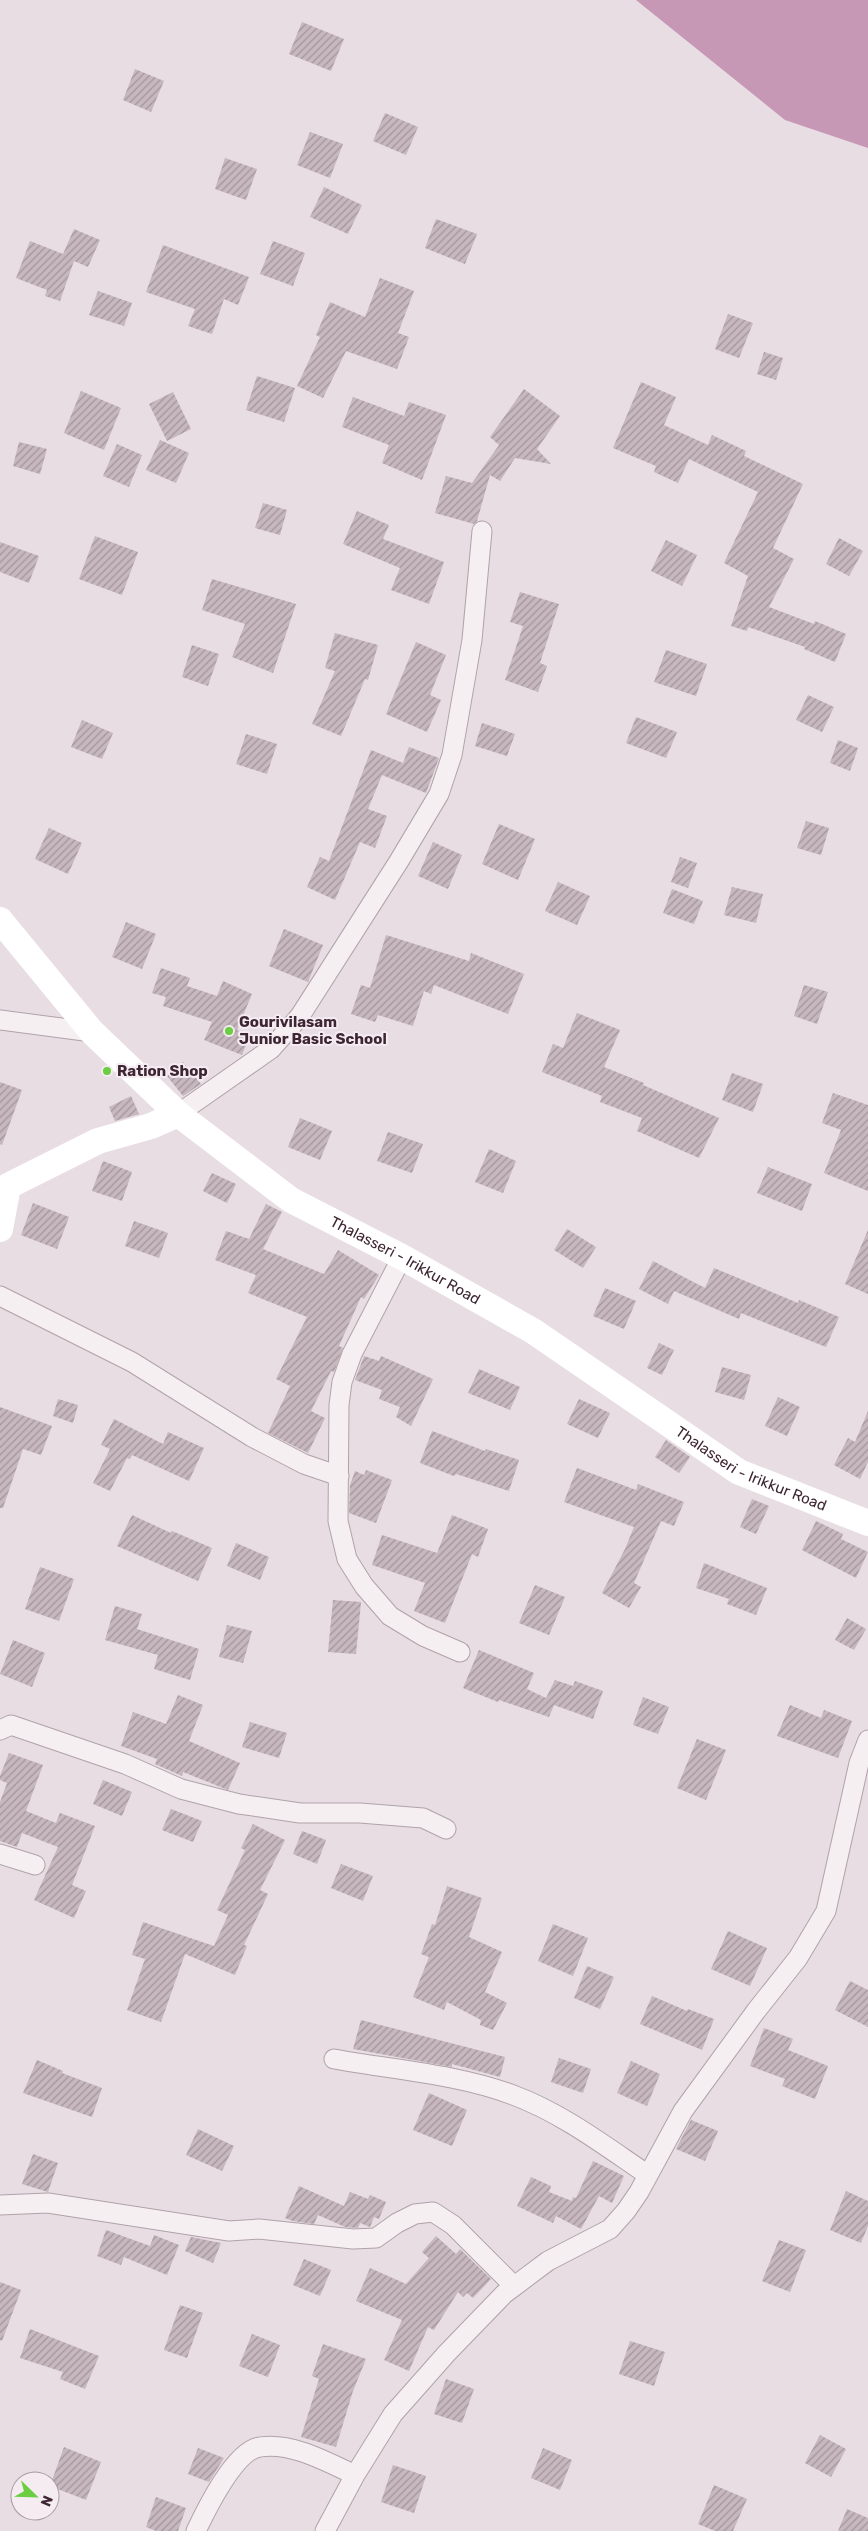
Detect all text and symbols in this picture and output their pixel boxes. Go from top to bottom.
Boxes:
place label: Gourivilasam Junior Basic School [239,1013,387,1048]
marker: Gourivilasam Junior Basic School [223,1025,235,1037]
place label: Ration Shop [117,1062,208,1080]
marker: Ration Shop [101,1065,113,1077]
street label: Thalasseri - Irikkur Road [327,1213,483,1308]
street label: Thalasseri - Irikkur Road [672,1422,829,1515]
north arrow [10,2471,60,2521]
text: N [37,2493,56,2509]

